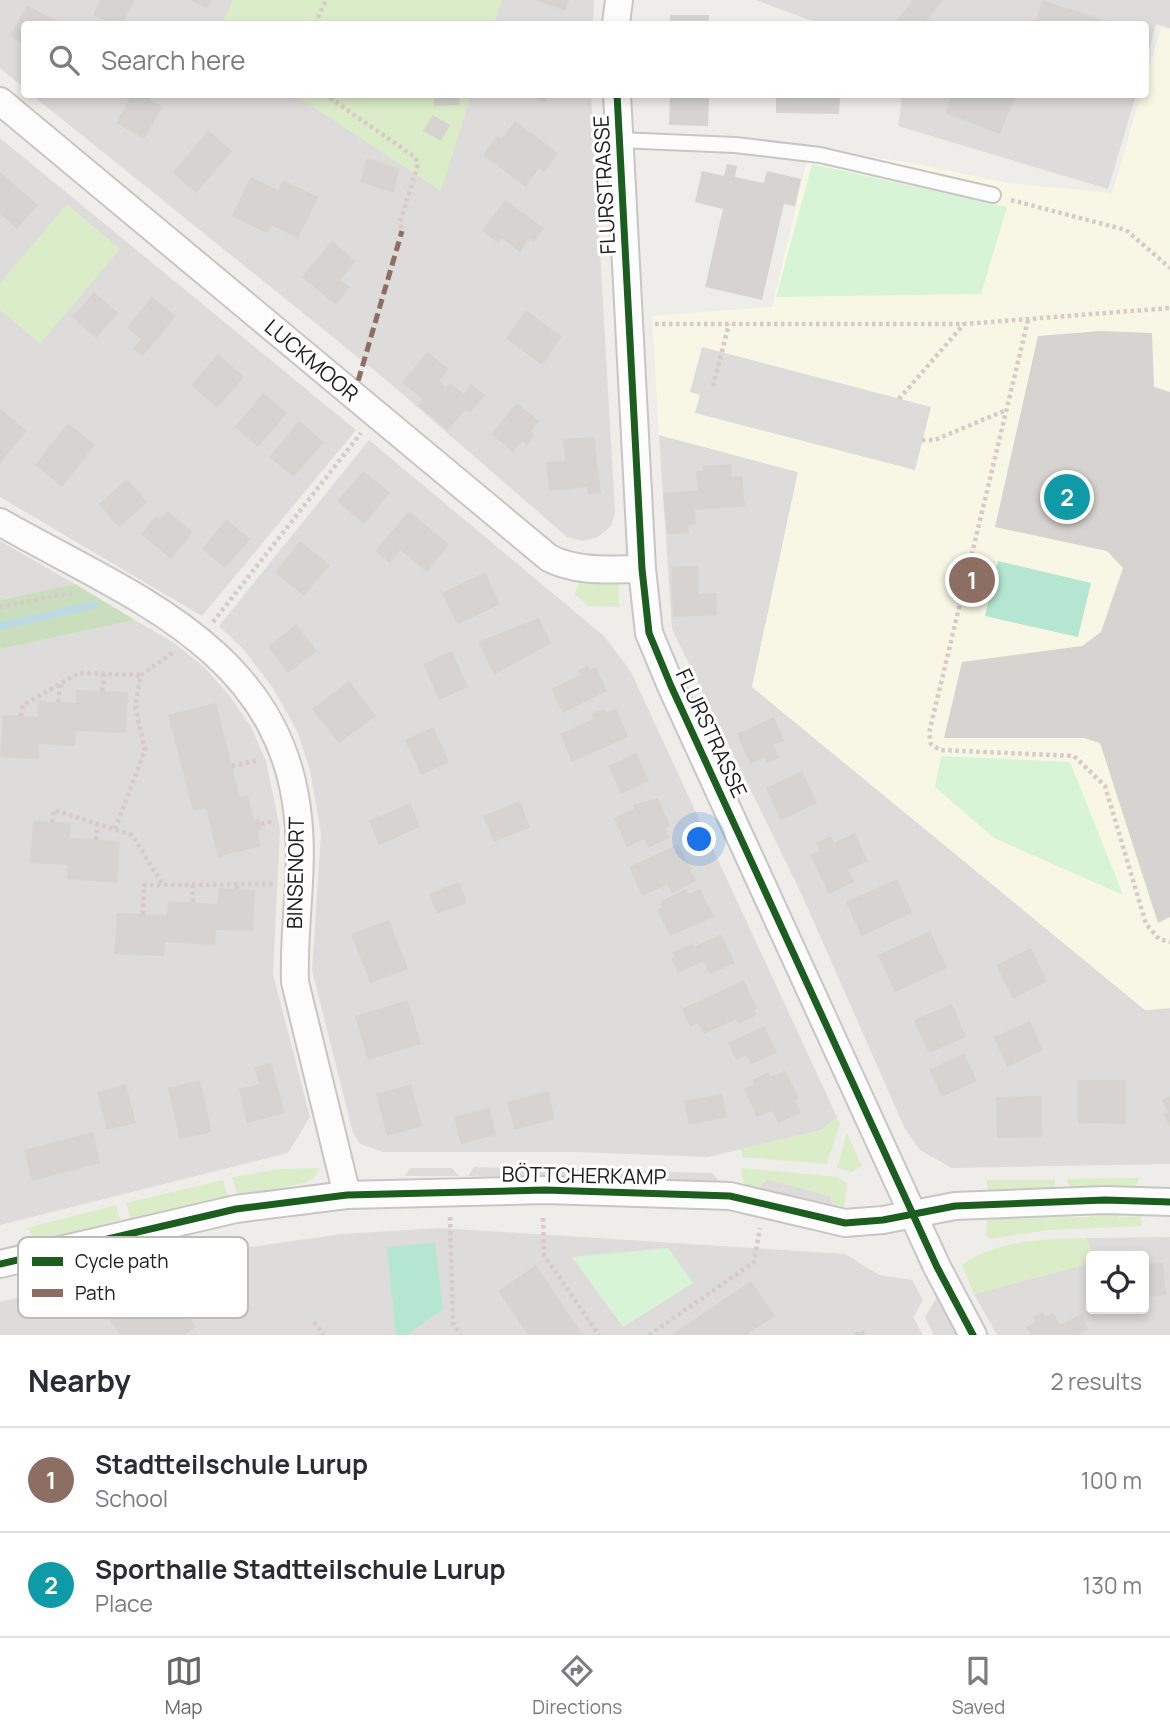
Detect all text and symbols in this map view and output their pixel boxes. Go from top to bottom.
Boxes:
search box [21,21,1149,98]
icon: search [45,41,83,79]
text: Search here [101,42,246,78]
street label: FLURSTRASSE [586,115,622,255]
street label: LUCKMOOR [259,313,365,407]
pin: 2 [1044,471,1090,523]
pin: 1 [949,554,995,606]
street label: FLURSTRASSE [670,664,754,802]
street label: BINSENORT [280,816,310,929]
your location [682,822,716,856]
street label: BÖTTCHERKAMP [501,1160,667,1190]
legend [18,1237,248,1318]
text: Cycle path [75,1248,169,1274]
map controls [1086,1251,1149,1314]
button: locate [1086,1251,1149,1314]
text: Path [75,1280,115,1306]
text: Nearby [28,1360,131,1401]
text: 2 results [1050,1365,1142,1397]
text: Stadtteilschule Lurup [95,1446,368,1482]
text: 1 [46,1464,56,1496]
text: 100 m [1081,1464,1142,1496]
text: School [95,1482,168,1514]
text: Sporthalle Stadtteilschule Lurup [95,1551,506,1587]
text: 2 [44,1569,58,1601]
text: 130 m [1082,1569,1142,1601]
text: Place [95,1587,153,1619]
tab: Map [165,1652,203,1720]
tab: Directions [532,1652,622,1720]
tab: Saved [952,1652,1005,1720]

